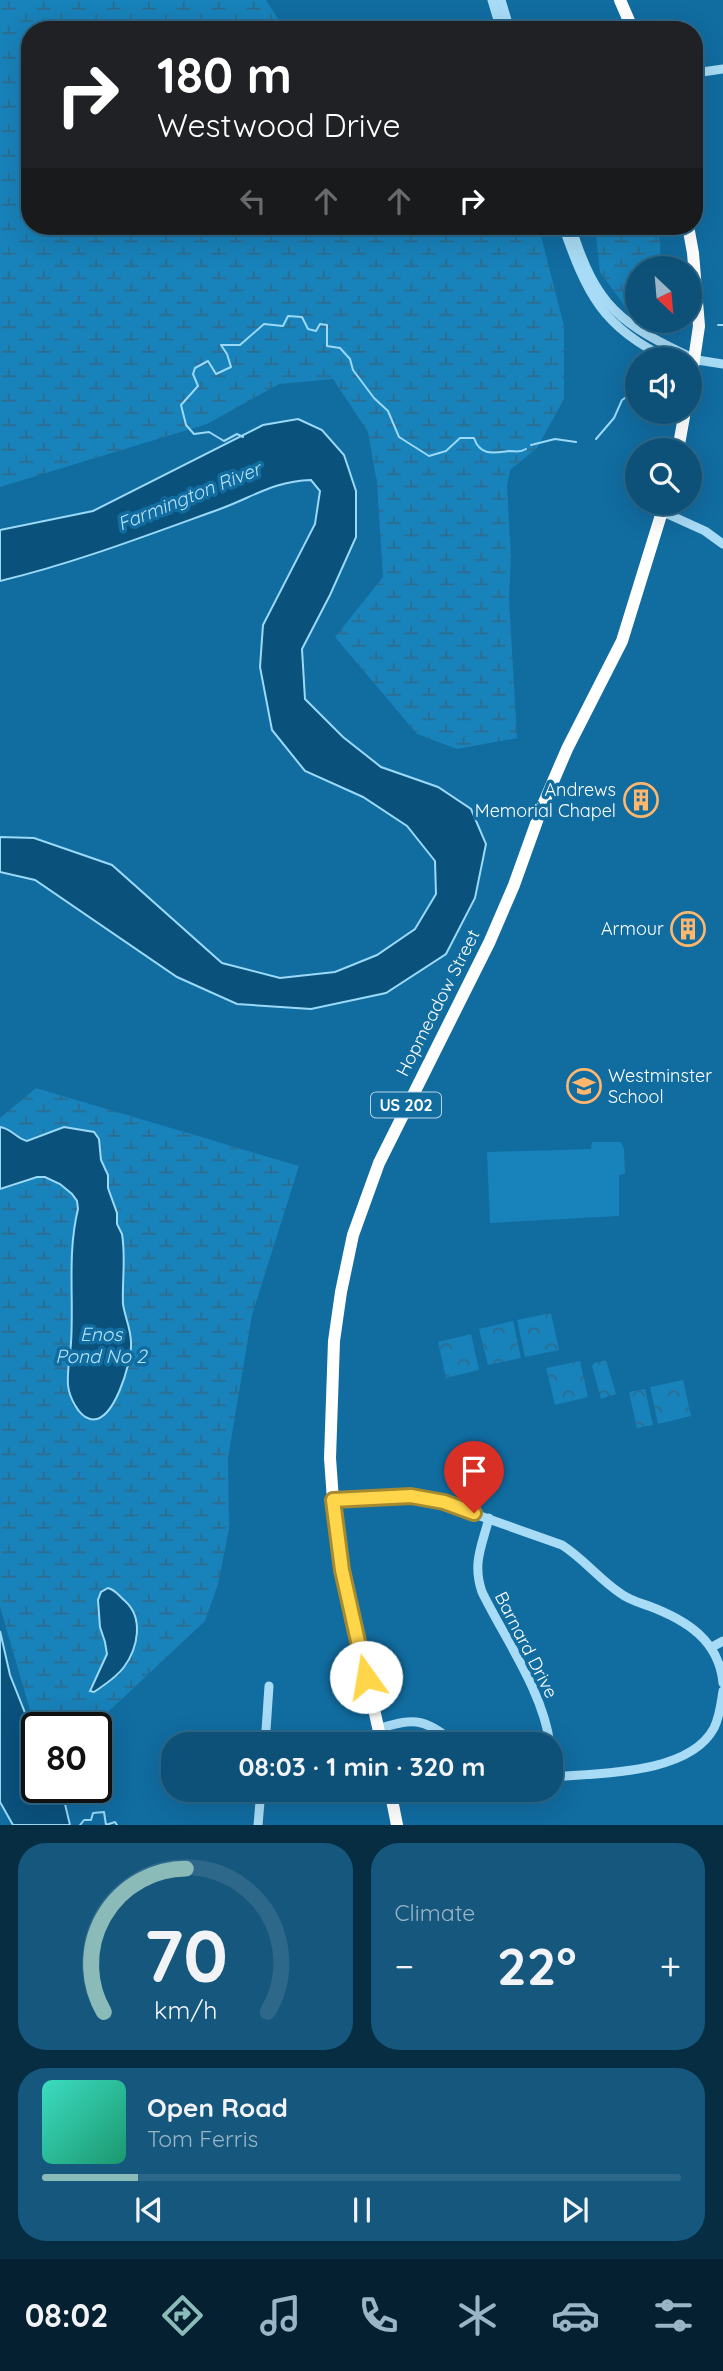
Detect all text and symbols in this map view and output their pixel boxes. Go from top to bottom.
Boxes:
text: 180 m [157,44,292,105]
icon: right [42,49,133,140]
text: Westwood Drive [157,105,401,145]
icon: left [234,182,272,220]
icon: ahead [307,182,345,220]
icon: ahead [380,182,418,220]
icon: right [453,182,491,220]
north arrow [625,256,702,332]
map controls [625,256,702,515]
button: sound [625,347,702,424]
button: search [625,438,702,515]
water label: Farmington River [114,455,267,536]
place label: Andrews Memorial Chapel [475,778,616,822]
building icon: Andrews Memorial Chapel [622,781,660,819]
building icon: Armour [669,910,707,948]
place label: Armour [601,917,664,940]
street label: Hopmeadow Street [391,925,485,1080]
place label: Westminster School [608,1064,712,1108]
school or university icon: Westminster School [565,1067,603,1105]
road number: US 202 [371,1092,441,1118]
water label: Enos Pond No 2 [55,1322,148,1368]
pin [444,1441,504,1513]
icon: arrive [455,1452,493,1490]
street label: Barnard Drive [490,1588,563,1702]
position arrow [329,1640,403,1714]
speed limit sign: 80 [21,1712,112,1803]
text: 08:03 · 1 min · 320 m [239,1750,485,1783]
text: Climate [395,1898,475,1927]
text: 70 [143,1910,228,2001]
text: 22° [497,1933,577,1998]
text: − [395,1942,414,1990]
text: + [660,1942,681,1990]
text: km/h [154,1994,217,2025]
text: Open Road [147,2091,288,2124]
text: Tom Ferris [147,2124,258,2153]
icon: previous [130,2191,168,2229]
icon: pause [343,2191,381,2229]
icon: next [556,2191,594,2229]
icon: directions [158,2291,207,2340]
icon: music [256,2291,305,2340]
icon: phone [354,2291,403,2340]
icon: climate [453,2291,502,2340]
icon: car [551,2291,600,2340]
icon: filters [649,2291,698,2340]
text: 08:02 [25,2295,108,2335]

